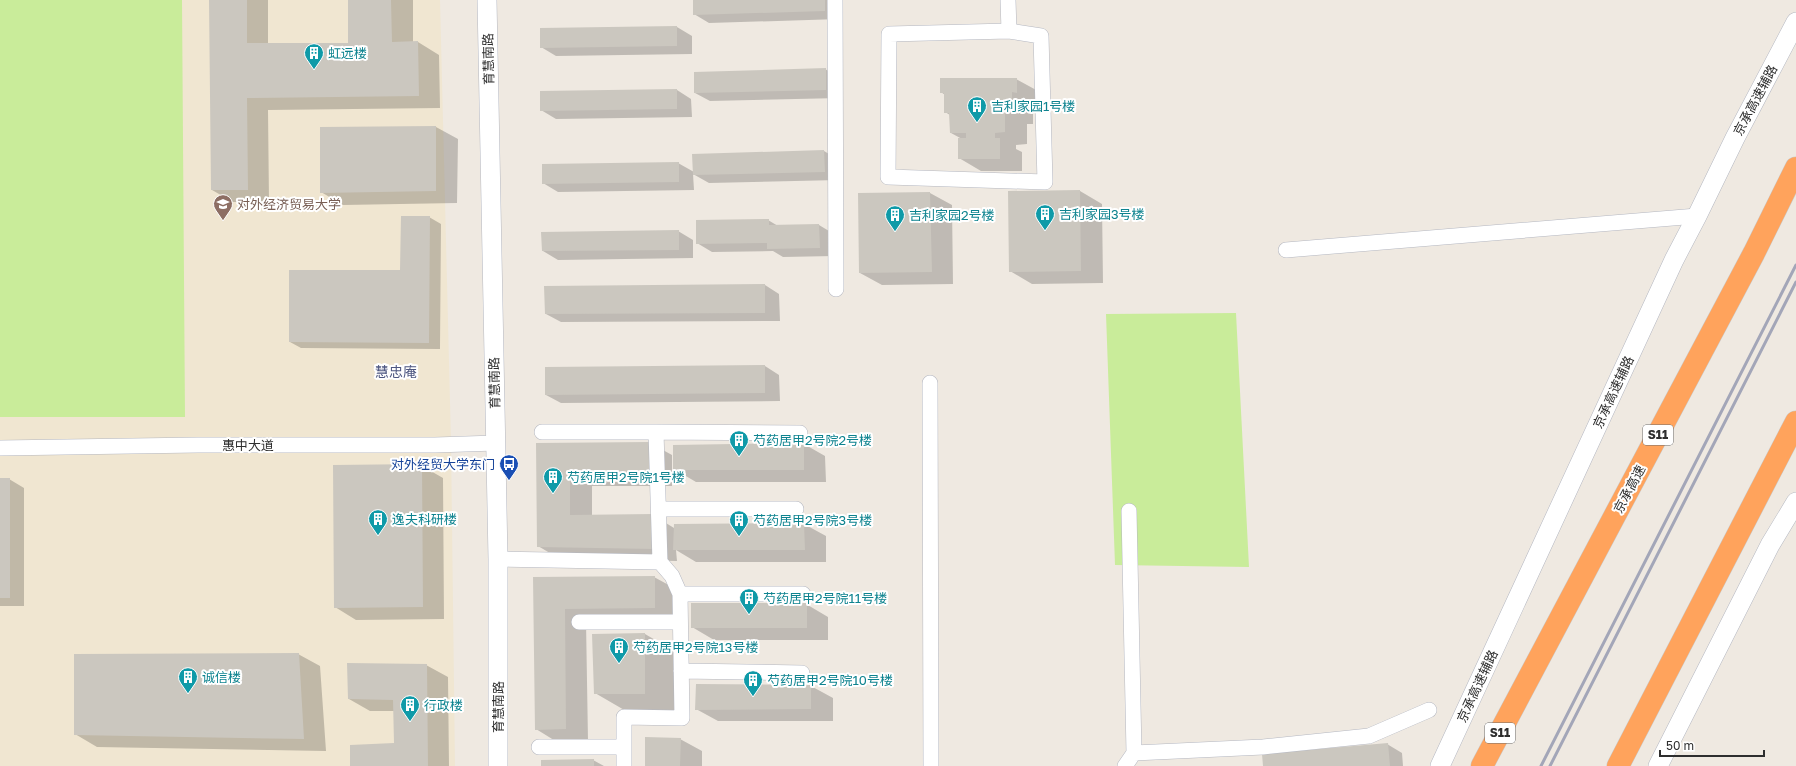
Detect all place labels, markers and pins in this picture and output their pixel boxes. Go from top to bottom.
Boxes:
building icon: 虹远楼 [303,42,325,70]
place label: 虹远楼 [328,45,367,61]
building icon: 吉利家园1号楼 [966,95,988,123]
place label: 吉利家园1号楼 [991,98,1075,114]
school or university icon: 对外经济贸易大学 [212,193,234,221]
place label: 对外经济贸易大学 [237,196,341,212]
building icon: 吉利家园3号楼 [1034,203,1056,231]
building icon: 吉利家园2号楼 [884,204,906,232]
place label: 吉利家园3号楼 [1059,206,1145,222]
place label: 吉利家园2号楼 [909,207,995,223]
building icon: 芍药居甲2号院2号楼 [728,429,750,457]
place label: 芍药居甲2号院2号楼 [753,432,872,448]
bus stop icon: 对外经贸大学东门 [498,453,520,481]
place label: 对外经贸大学东门 [391,456,495,472]
building icon: 芍药居甲2号院1号楼 [542,466,564,494]
place label: 芍药居甲2号院1号楼 [567,469,685,485]
building icon: 逸夫科研楼 [367,508,389,536]
building icon: 芍药居甲2号院3号楼 [728,509,750,537]
place label: 逸夫科研楼 [392,511,457,527]
place label: 芍药居甲2号院3号楼 [753,512,872,528]
building icon: 芍药居甲2号院11号楼 [738,587,760,615]
place label: 芍药居甲2号院11号楼 [763,590,887,606]
building icon: 芍药居甲2号院13号楼 [608,636,630,664]
place label: 芍药居甲2号院13号楼 [633,639,758,655]
building icon: 诚信楼 [177,666,199,694]
place label: 诚信楼 [202,669,241,685]
building icon: 芍药居甲2号院10号楼 [742,669,764,697]
place label: 芍药居甲2号院10号楼 [767,672,893,688]
building icon: 行政楼 [399,694,421,722]
place label: 行政楼 [424,697,463,713]

